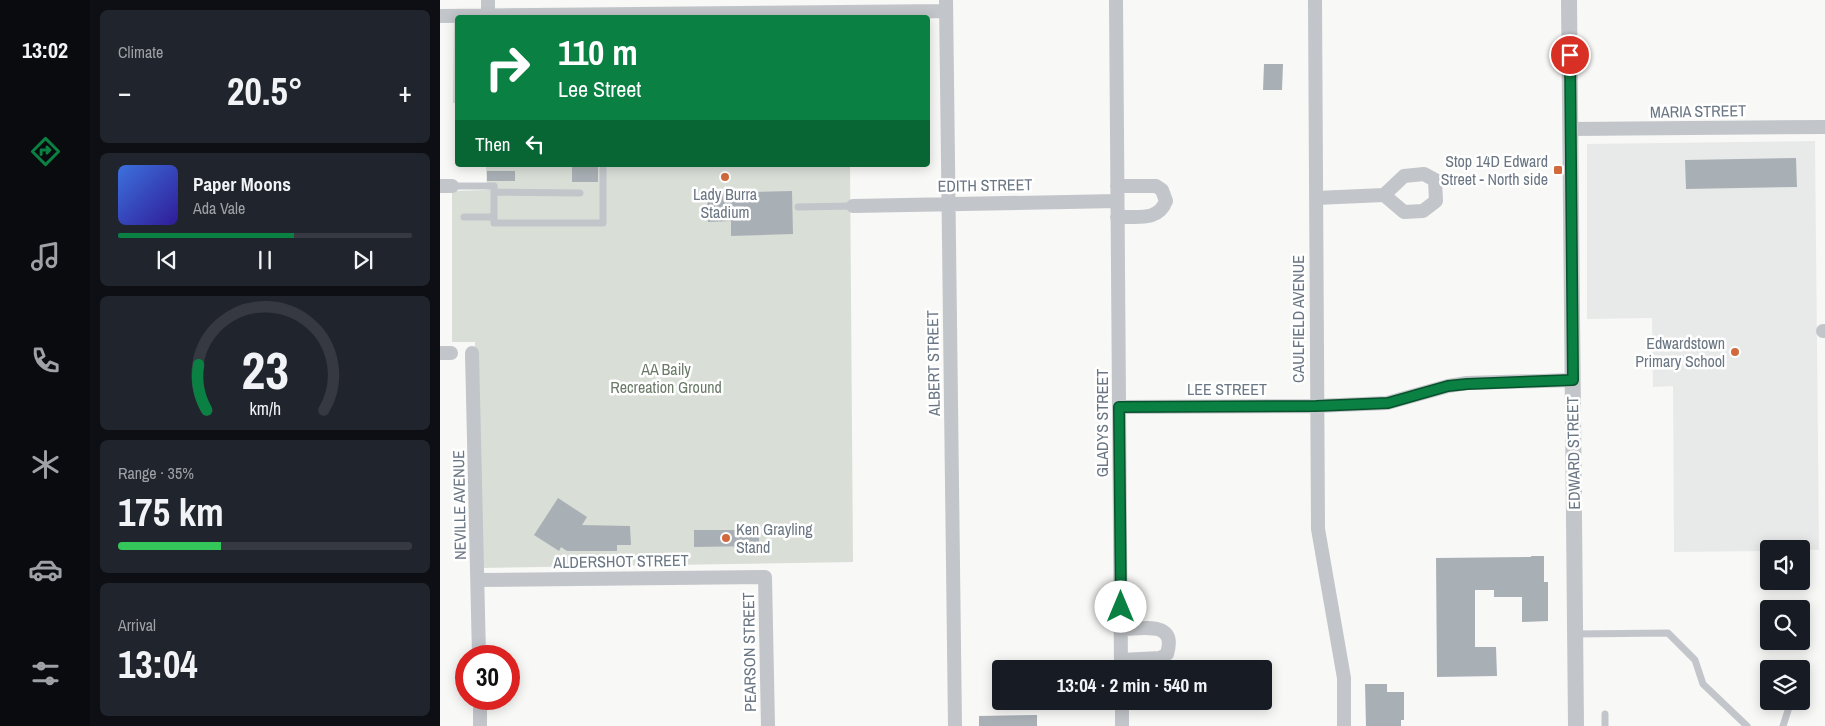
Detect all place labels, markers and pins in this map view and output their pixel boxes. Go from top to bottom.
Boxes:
pin [1549,34,1591,76]
place label: Stop 14D Edward Street - North side [1441,150,1548,190]
marker: Stop 14D Edward Street - North side [1552,164,1564,176]
marker: Lady Burra Stadium [719,171,731,183]
place label: Lady Burra Stadium [693,183,758,223]
place label: Edwardstown Primary School [1635,332,1725,372]
marker: Edwardstown Primary School [1729,346,1741,358]
place label: Ken Grayling Stand [736,518,813,558]
marker: Ken Grayling Stand [720,532,732,544]

